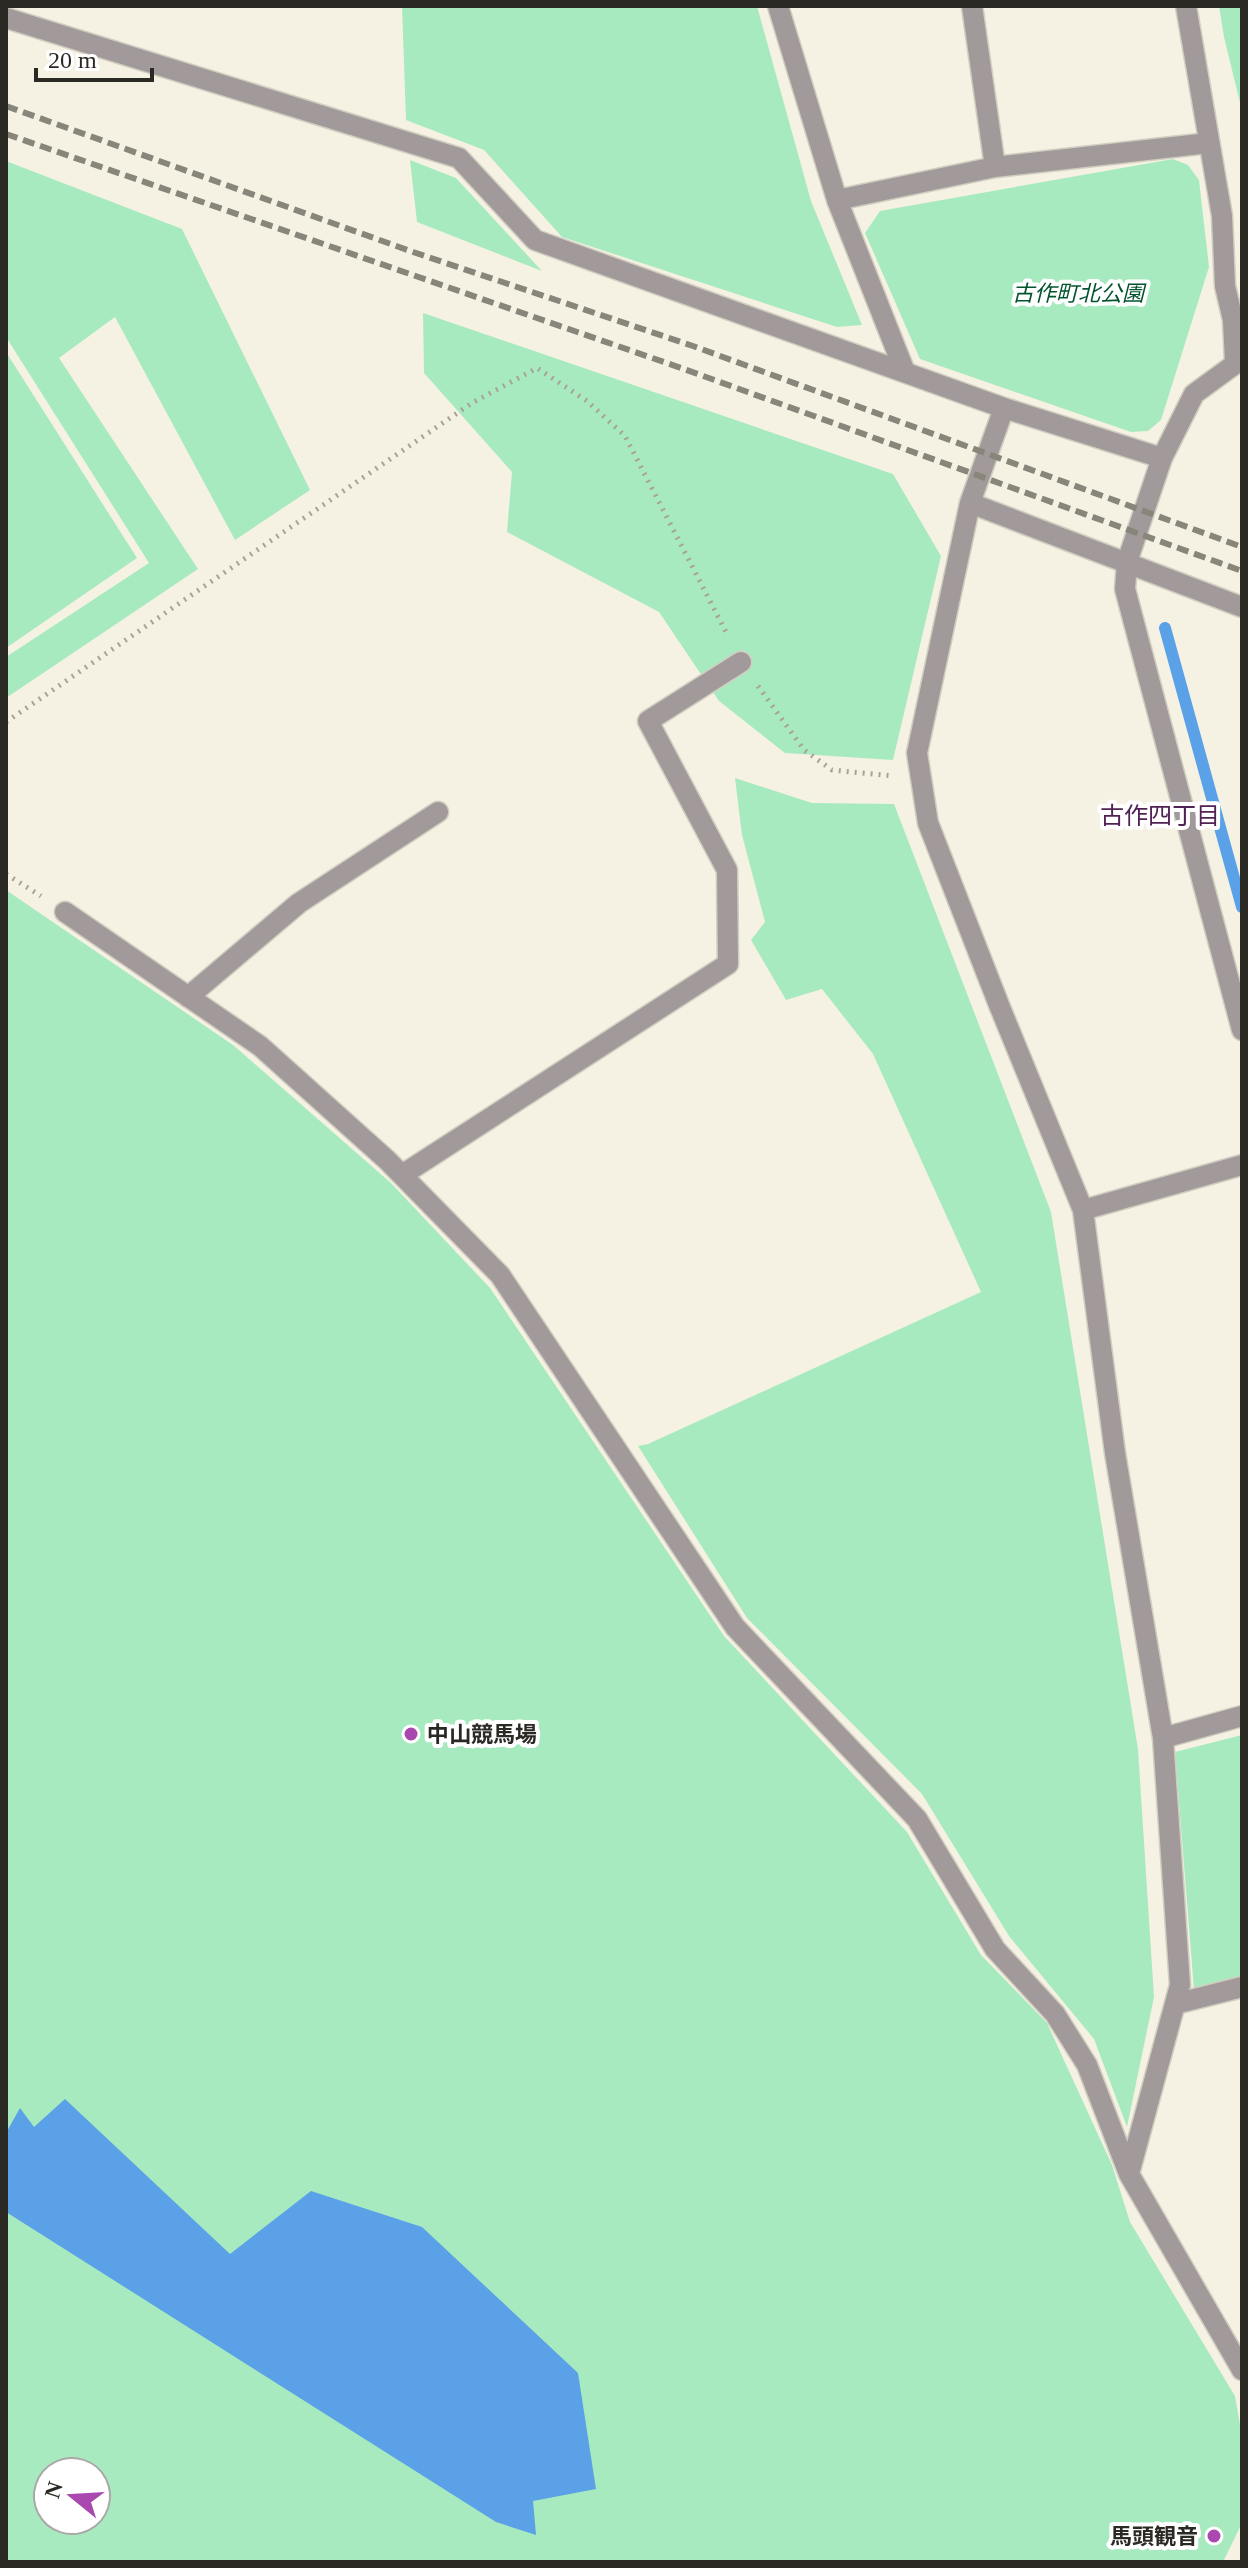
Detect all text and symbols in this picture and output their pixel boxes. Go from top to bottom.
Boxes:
scale bar [36,32,152,82]
text: 20 m [48,47,97,73]
park label: 古作町北公園 [1012,281,1147,306]
district label: 古作四丁目 [1100,803,1220,829]
place label: 中山競馬場 [427,1722,537,1747]
marker: 中山競馬場 [402,1725,420,1743]
north arrow [32,2456,112,2536]
text: N [39,2478,68,2501]
place label: 馬頭観音 [1110,2524,1198,2549]
marker: 馬頭観音 [1205,2527,1223,2545]

